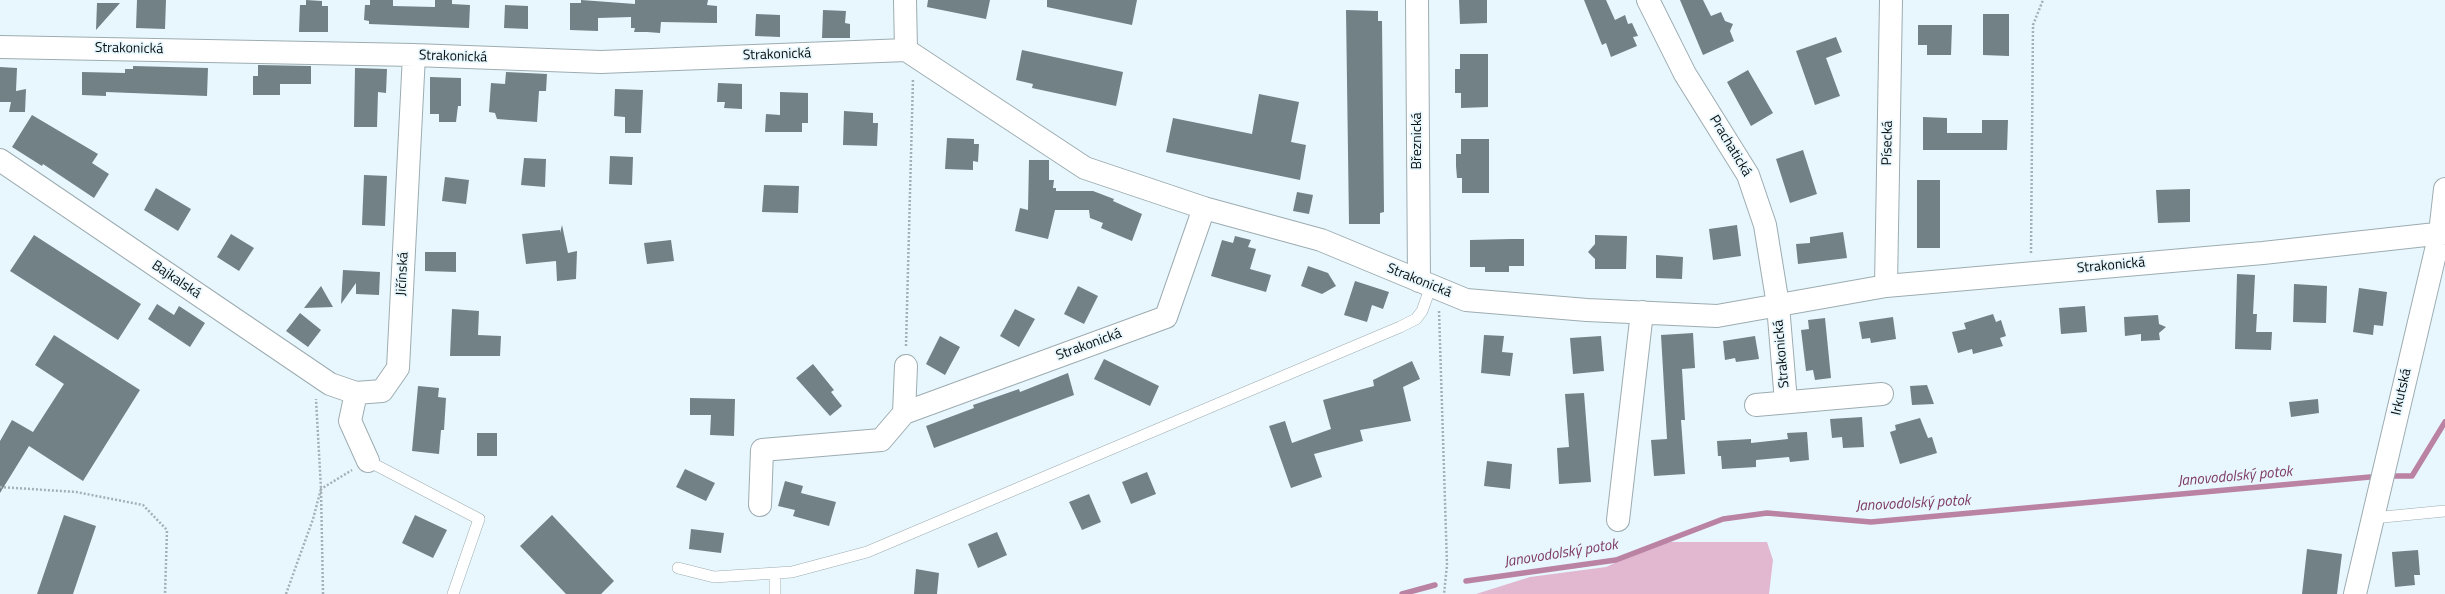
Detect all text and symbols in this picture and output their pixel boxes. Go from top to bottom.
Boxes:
street label: Strakonická [95,40,163,58]
street label: Strakonická [742,45,812,65]
street label: Strakonická [418,47,488,67]
street label: Březnická [1410,112,1426,170]
street label: Prachatická [1705,112,1755,180]
street label: Písecká [1879,120,1897,166]
street label: Jičínská [393,252,413,296]
street label: Strakonická [2076,255,2146,277]
street label: Bajkalská [148,257,204,303]
street label: Strakonická [1384,260,1454,302]
street label: Strakonická [1771,319,1793,389]
street label: Strakonická [1054,325,1124,365]
street label: Irkutská [2388,367,2416,417]
water label: Janovodolský potok [2177,463,2293,491]
water label: Janovodolský potok [1855,492,1971,516]
water label: Janovodolský potok [1503,536,1619,572]

